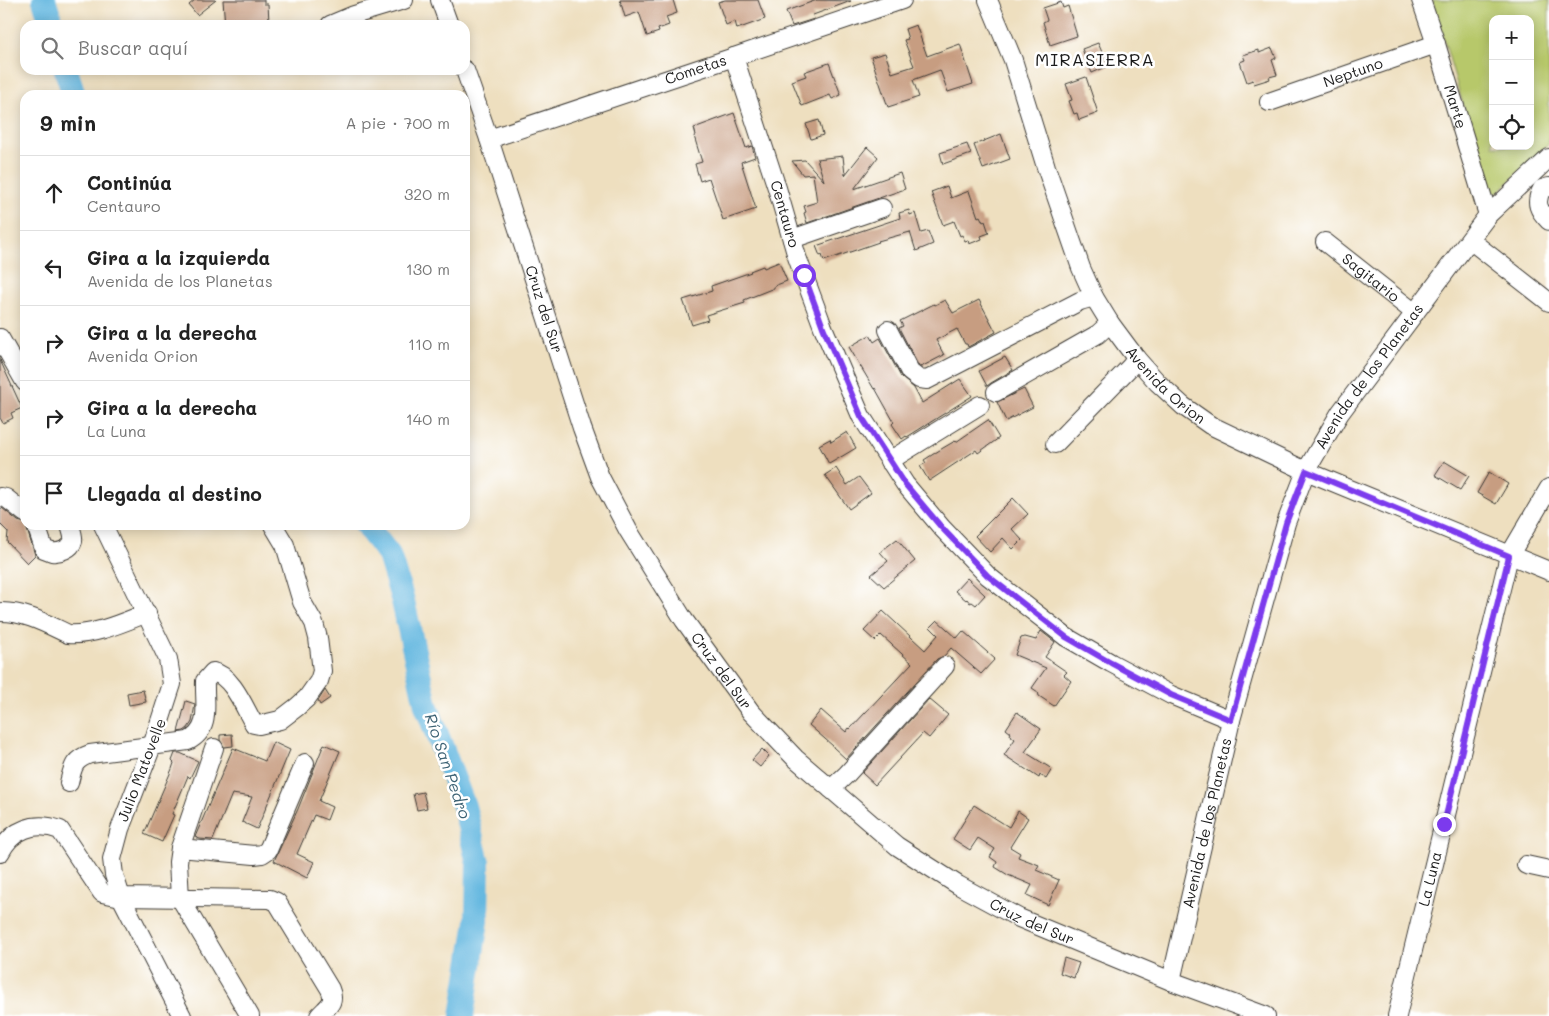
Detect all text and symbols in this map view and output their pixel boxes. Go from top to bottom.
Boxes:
map controls [1489,15,1534,150]
button: + [1489,15,1534,60]
search box [20,20,470,75]
icon: search [38,34,66,62]
text: Buscar aquí [78,35,188,60]
district label: MIRASIERRA [1035,47,1155,71]
street label: Cometas [662,49,729,89]
street label: Neptuno [1320,52,1385,91]
button: − [1489,60,1534,105]
street label: Marte [1440,82,1472,131]
button: locate [1489,105,1534,150]
text: 9 min [40,109,96,136]
text: A pie · 700 m [345,112,450,133]
text: Continúa [87,170,172,195]
street label: Centauro [766,178,805,250]
icon: ahead [40,179,68,207]
text: 320 m [404,183,450,204]
text: Centauro [87,195,160,216]
text: Gira a la izquierda [87,245,270,270]
street label: Sagitario [1338,248,1404,306]
icon: left [40,254,68,282]
text: 130 m [406,258,450,279]
street label: Cruz del Sur [521,263,568,356]
route start [793,264,816,287]
text: Avenida de los Planetas [87,270,273,291]
street label: Avenida de los Planetas [1310,299,1427,452]
text: Gira a la derecha [87,320,257,345]
icon: right [40,329,68,357]
text: 110 m [408,333,450,354]
street label: Avenida Orion [1122,342,1210,428]
text: Avenida Orion [87,345,198,366]
text: Gira a la derecha [87,395,257,420]
icon: right [40,404,68,432]
text: 140 m [406,408,450,429]
text: La Luna [87,420,147,441]
icon: arrive [40,479,68,507]
text: Llegada al destino [87,481,262,506]
street label: Cruz del Sur [687,628,757,713]
water label: Río San Pedro [421,710,477,822]
street label: Julio Matovelle [112,715,170,824]
street label: Avenida de los Planetas [1177,736,1236,910]
route end [1433,813,1456,836]
street label: La Luna [1413,849,1446,908]
street label: Cruz del Sur [986,893,1078,949]

